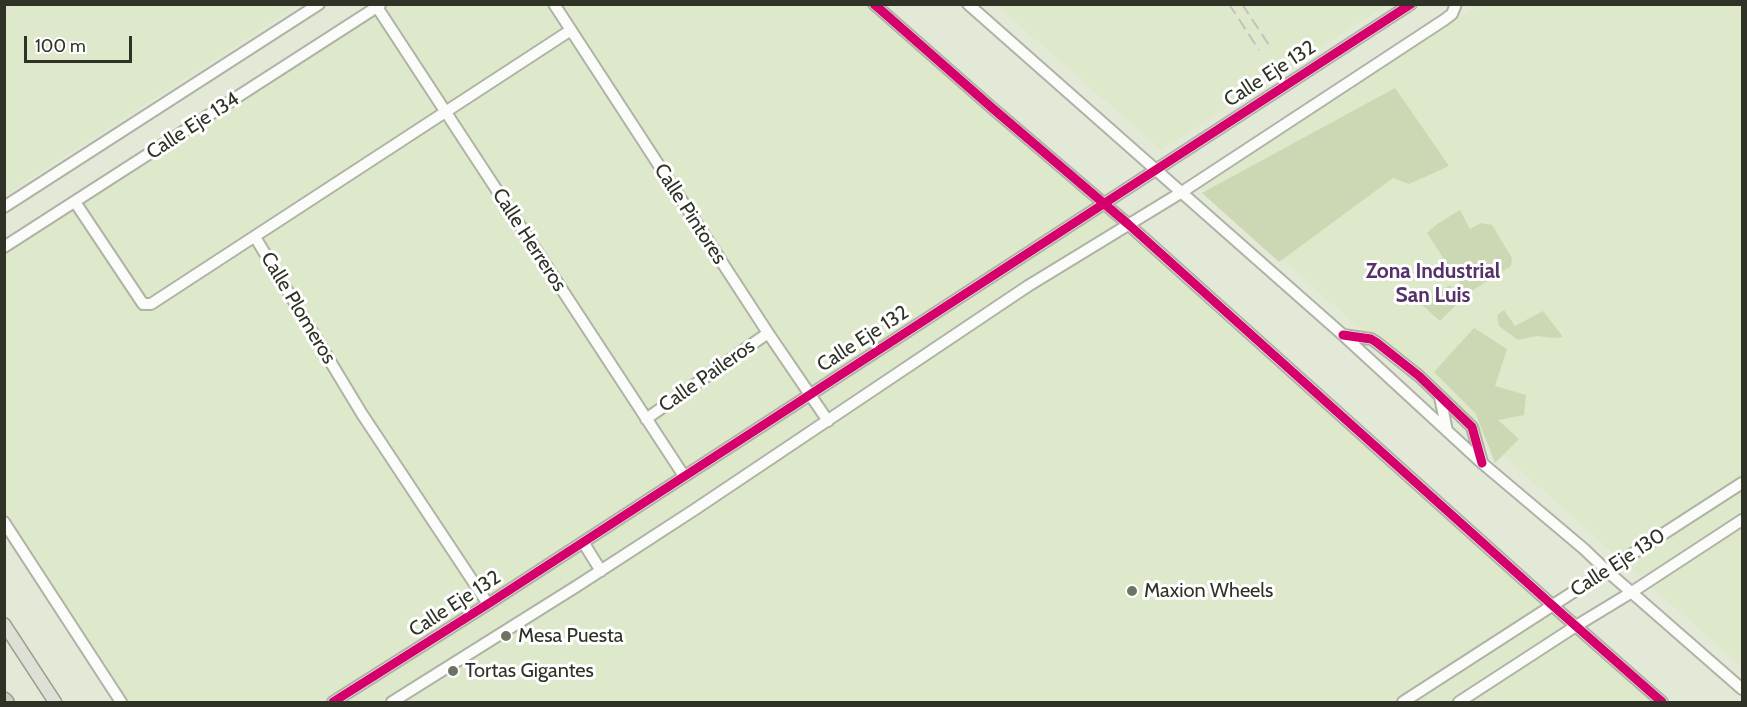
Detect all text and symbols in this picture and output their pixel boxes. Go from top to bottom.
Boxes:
scale bar [27,24,135,62]
text: 100 m [35,35,86,57]
street label: Calle Eje 132 [1220,36,1320,112]
street label: Calle Eje 134 [142,87,244,165]
street label: Calle Pintores [649,159,731,269]
street label: Calle Herreros [487,184,571,296]
street label: Calle Plomeros [255,248,341,368]
district label: Zona Industrial San Luis [1366,259,1500,309]
street label: Calle Eje 132 [813,301,913,377]
street label: Calle Paileros [655,334,759,418]
street label: Calle Eje 130 [1566,524,1670,602]
street label: Calle Eje 132 [405,566,505,642]
place label: Maxion Wheels [1144,579,1273,603]
marker: Maxion Wheels [1125,584,1139,598]
place label: Mesa Puesta [518,624,623,648]
marker: Mesa Puesta [499,629,513,643]
place label: Tortas Gigantes [465,659,594,683]
marker: Tortas Gigantes [446,664,460,678]

